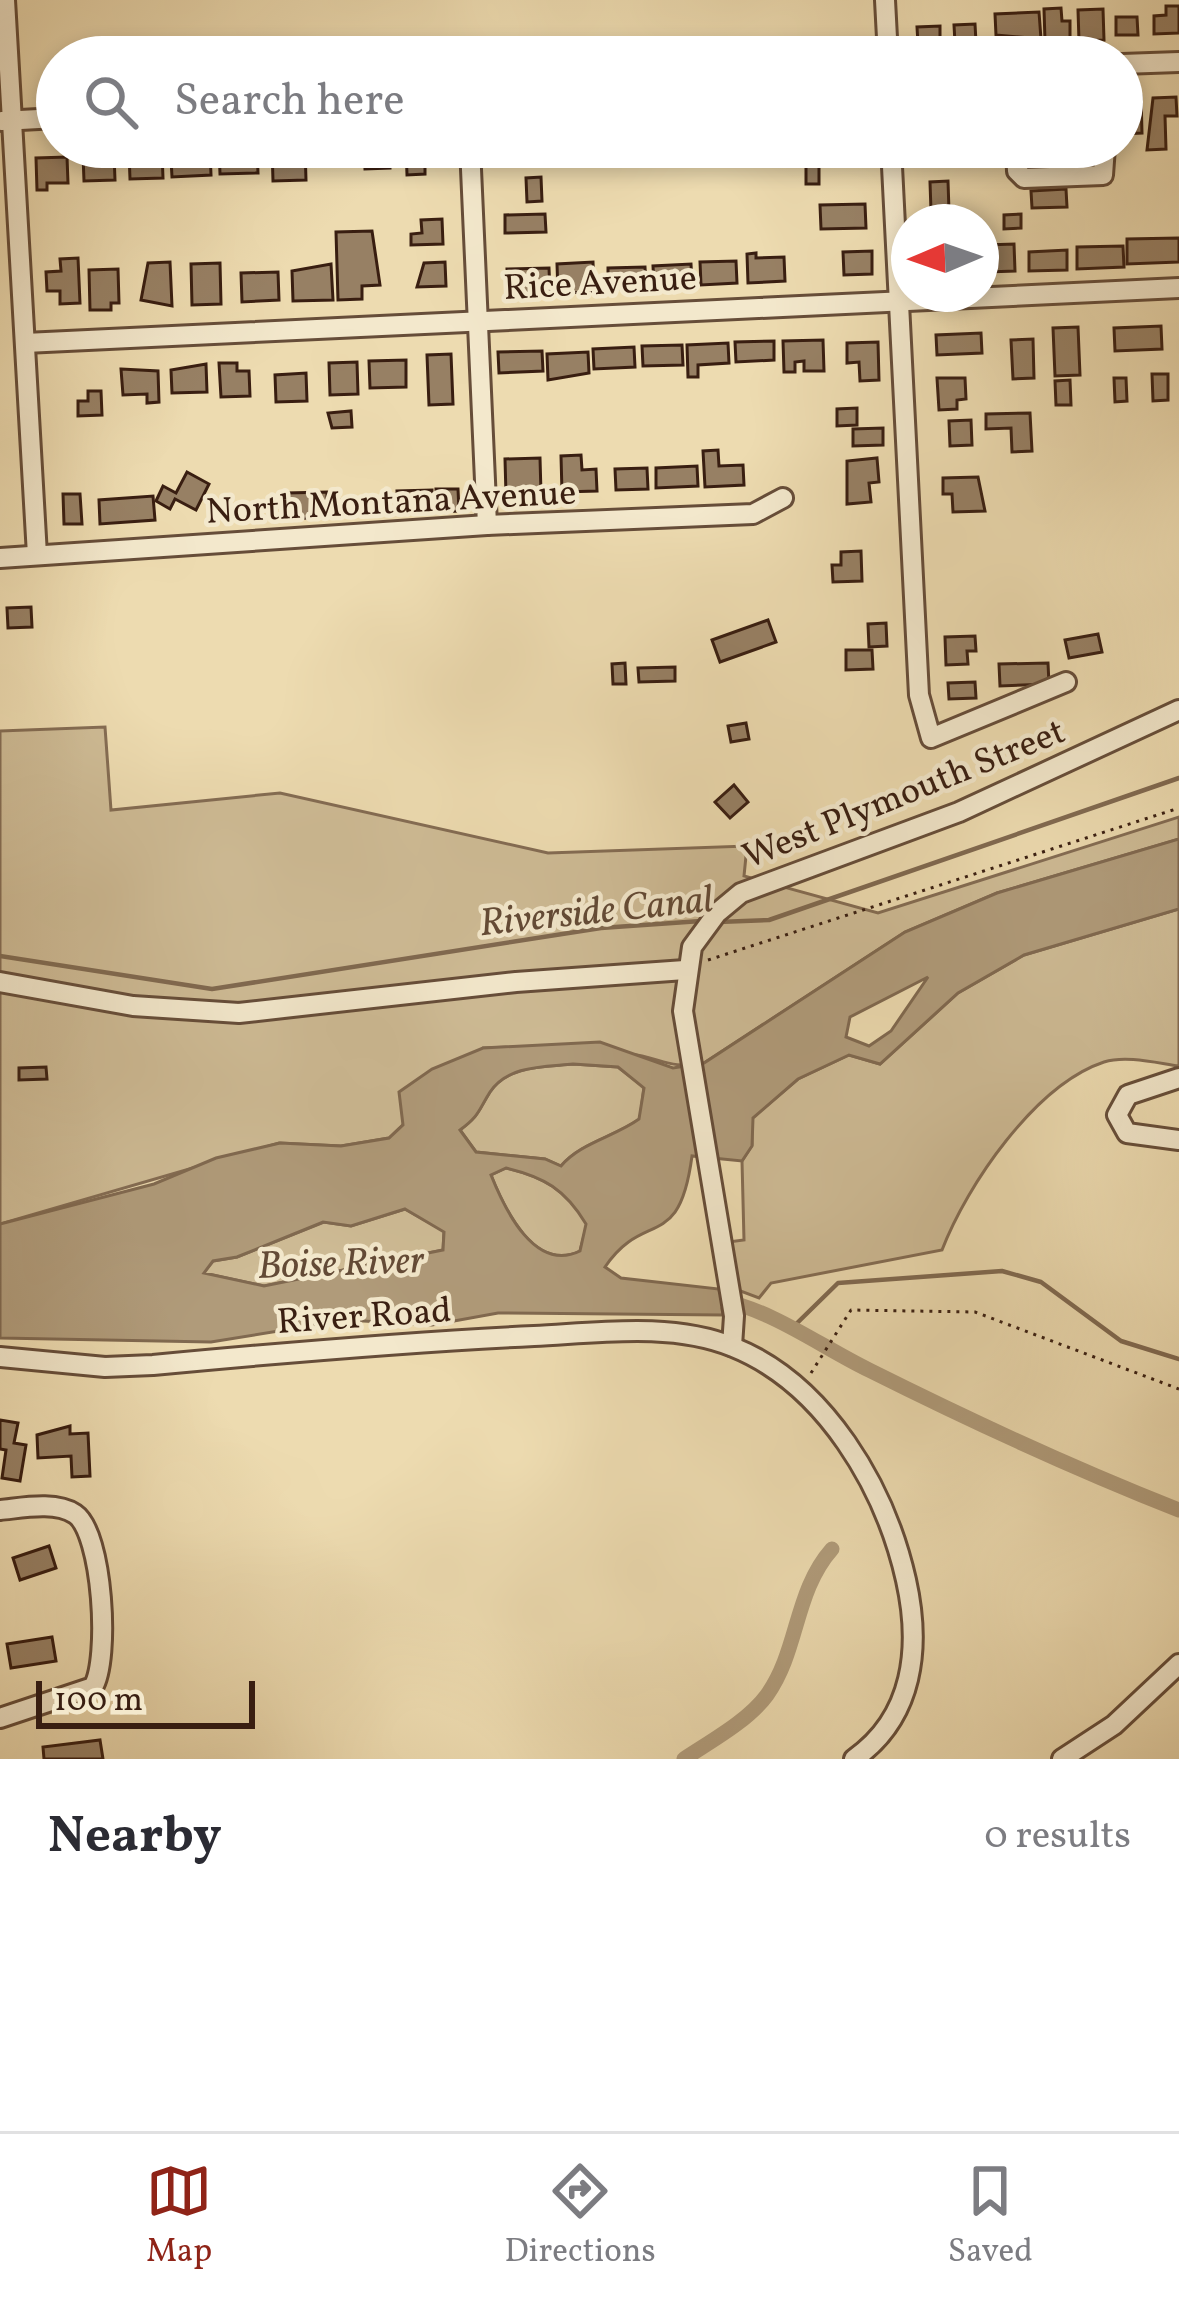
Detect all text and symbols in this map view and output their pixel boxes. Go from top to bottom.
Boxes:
search box [36,36,1143,168]
icon: search [78,69,144,135]
text: Search here [174,71,405,134]
north arrow [891,204,999,312]
street label: Rice Avenue [502,255,698,315]
street label: North Montana Avenue [205,469,578,539]
street label: West Plymouth Street [736,708,1073,883]
water label: Riverside Canal [477,874,716,952]
water label: Boise River [257,1235,426,1295]
street label: River Road [275,1287,453,1349]
scale bar [36,1675,255,1728]
text: 100 m [54,1679,143,1725]
text: Nearby [48,1802,222,1873]
text: 0 results [984,1810,1131,1864]
tab: Map [146,2158,212,2276]
tab: Directions [504,2158,656,2276]
tab: Saved [948,2158,1033,2276]

